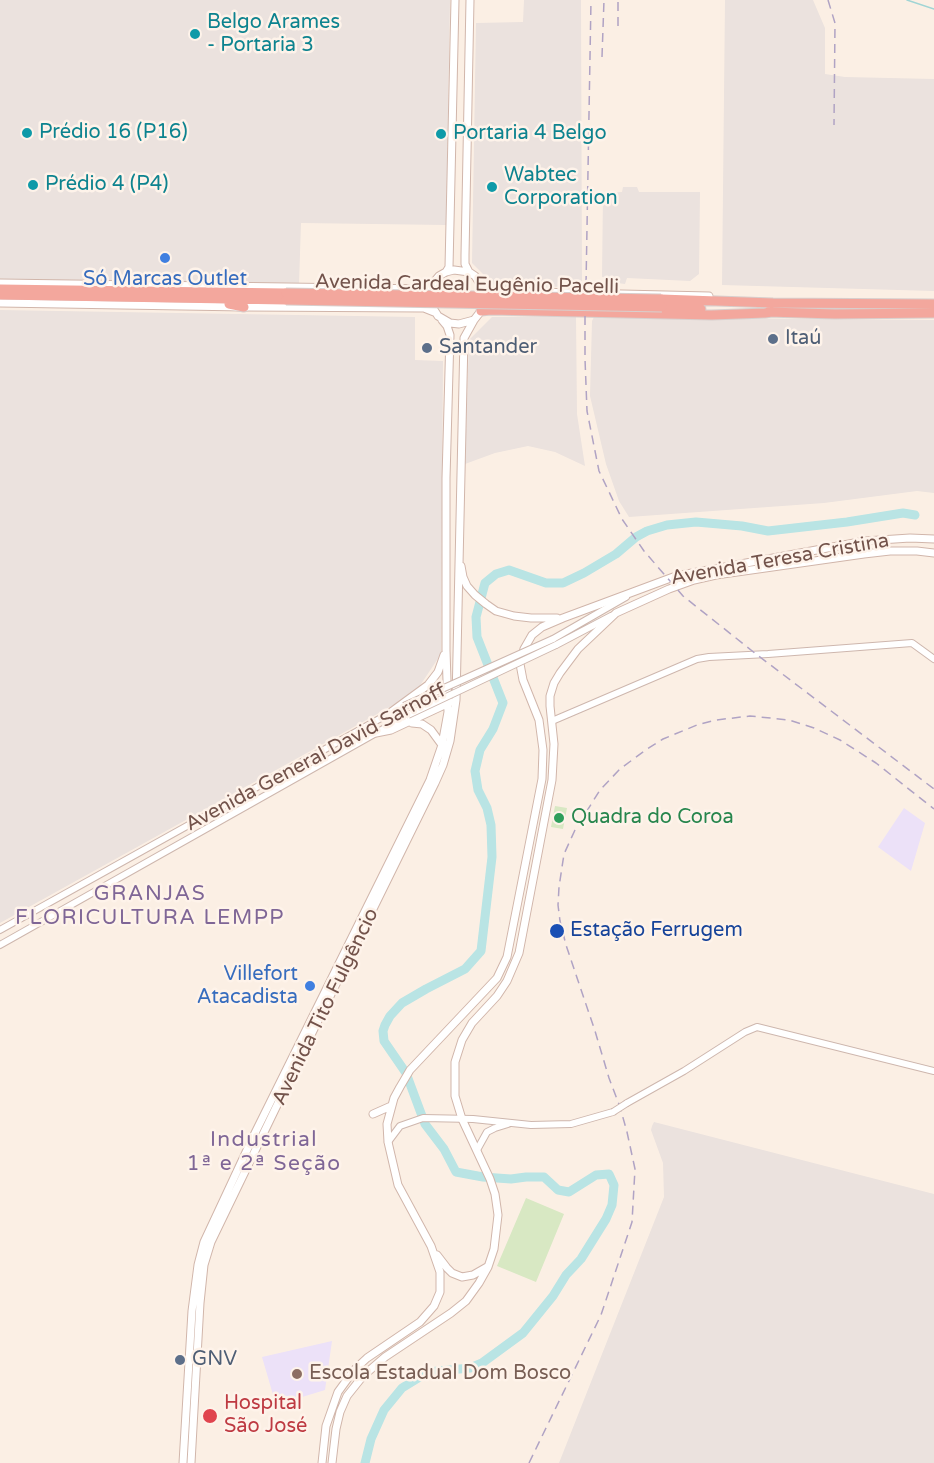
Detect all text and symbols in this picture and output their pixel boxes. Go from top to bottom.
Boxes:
place label: Belgo Arames - Portaria 3 [207,11,340,58]
marker: Belgo Arames - Portaria 3 [188,27,202,41]
place label: Prédio 16 (P16) [39,121,188,145]
place label: Portaria 4 Belgo [453,122,607,146]
marker: Prédio 16 (P16) [20,126,34,140]
marker: Portaria 4 Belgo [434,127,448,141]
place label: Wabtec Corporation [504,164,618,211]
place label: Prédio 4 (P4) [45,173,168,197]
marker: Prédio 4 (P4) [26,178,40,192]
marker: Wabtec Corporation [485,180,499,194]
marker: Só Marcas Outlet [158,251,172,265]
place label: Só Marcas Outlet [83,268,247,292]
street label: Avenida Cardeal Eugênio Pacelli [315,270,619,300]
place label: Itaú [785,327,821,351]
marker: Itaú [766,332,780,346]
place label: Santander [439,336,537,360]
marker: Santander [420,341,434,355]
street label: Avenida Teresa Cristina [669,529,891,591]
street label: Avenida General David Sarnoff [182,679,450,837]
place label: Quadra do Coroa [571,806,734,830]
marker: Quadra do Coroa [552,811,566,825]
district label: GRANJAS FLORICULTURA LEMPP [15,881,285,931]
street label: Avenida Tito Fulgêncio [268,904,384,1110]
place label: Estação Ferrugem [570,919,743,943]
marker: Estação Ferrugem [548,922,566,940]
place label: Villefort Atacadista [197,963,298,1010]
marker: Villefort Atacadista [303,979,317,993]
district label: Industrial 1ª e 2ª Seção [196,1127,332,1177]
place label: GNV [192,1348,237,1372]
marker: GNV [173,1353,187,1367]
place label: Escola Estadual Dom Bosco [309,1362,571,1386]
marker: Escola Estadual Dom Bosco [290,1367,304,1381]
place label: Hospital São José [224,1392,307,1439]
marker: Hospital São José [201,1407,219,1425]

